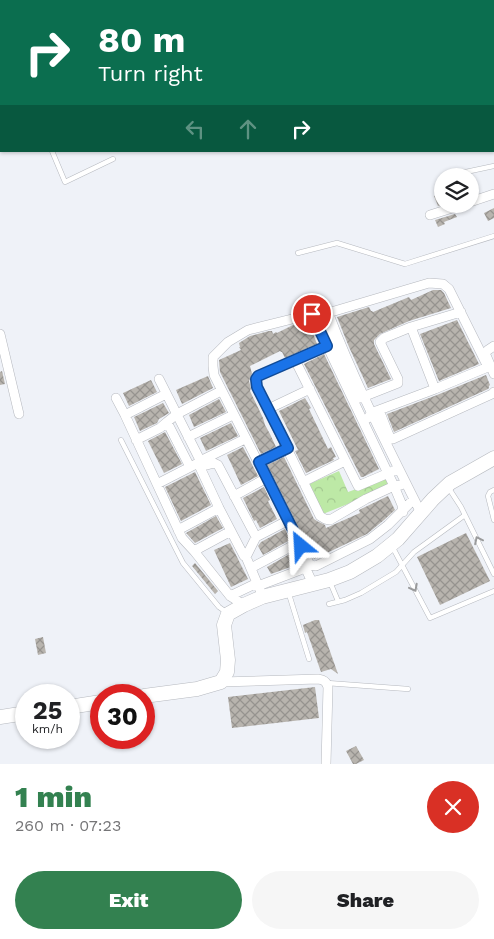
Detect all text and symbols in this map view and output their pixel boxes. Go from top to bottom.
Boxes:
text: 80 m [98,19,185,61]
icon: right [15,20,80,85]
text: Turn right [98,61,203,86]
icon: left [181,115,209,143]
icon: ahead [234,115,262,143]
icon: right [287,115,315,143]
map controls [434,168,479,213]
button: layers [434,168,479,213]
pin [291,293,333,335]
icon: arrive [298,300,326,328]
position arrow [274,519,326,571]
one-way arrow [474,537,484,546]
one-way arrow [408,582,418,591]
speed limit sign: 30 [90,684,155,749]
text: 25 [33,696,62,725]
text: km/h [32,722,63,736]
text: 1 min [15,779,92,814]
button: close [427,781,479,833]
text: 260 m · 07:23 [15,816,121,835]
button: Exit [15,871,242,929]
button: Share [252,871,479,929]

